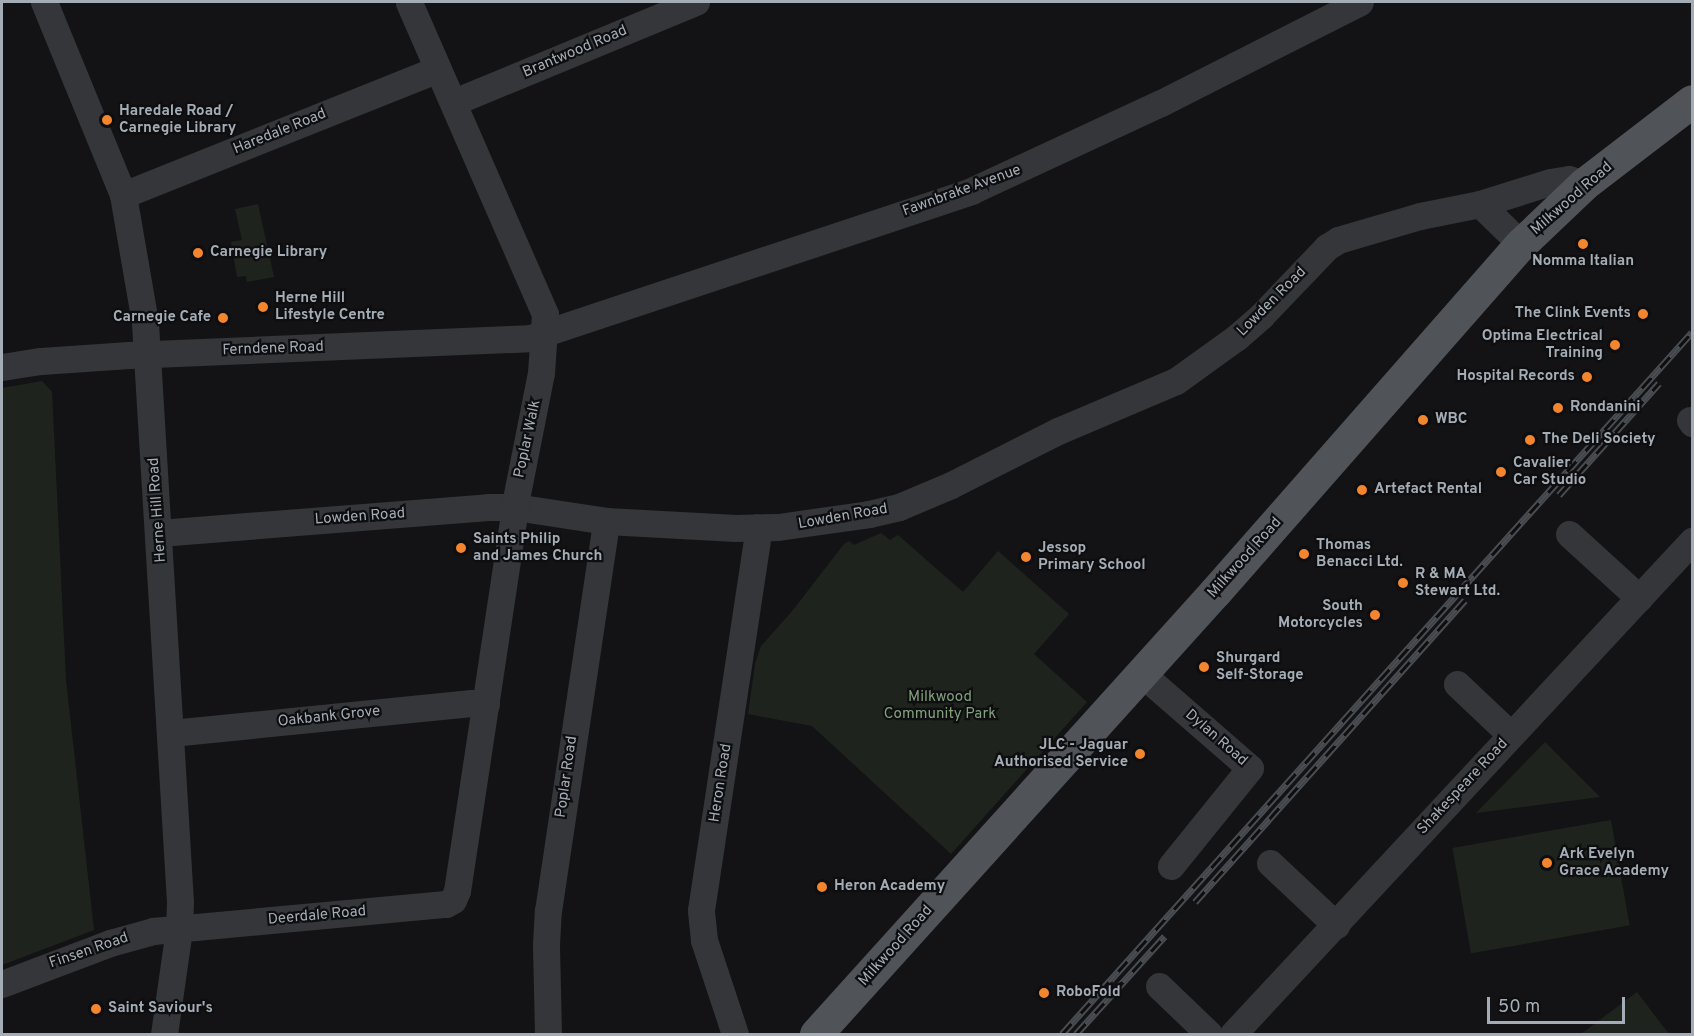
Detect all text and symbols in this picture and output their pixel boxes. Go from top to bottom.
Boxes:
street label: Brantwood Road [520,22,630,82]
place label: Haredale Road / Carnegie Library [119,102,236,137]
street label: Haredale Road [231,105,329,159]
marker: Haredale Road / Carnegie Library [100,113,114,127]
street label: Milkwood Road [1528,159,1616,239]
street label: Fawnbrake Avenue [900,161,1024,221]
marker: Nomma Italian [1576,237,1590,251]
place label: Carnegie Library [210,244,327,262]
marker: Carnegie Library [191,246,205,260]
place label: Nomma Italian [1532,253,1634,271]
street label: Lowden Road [1234,264,1310,340]
place label: Herne Hill Lifestyle Centre [275,289,385,324]
marker: Herne Hill Lifestyle Centre [256,300,270,314]
place label: The Clink Events [1515,305,1631,323]
marker: The Clink Events [1636,307,1650,321]
place label: Carnegie Cafe [113,309,211,327]
marker: Carnegie Cafe [216,311,230,325]
place label: Optima Electrical Training [1482,327,1603,362]
street label: Ferndene Road [222,338,324,360]
marker: Optima Electrical Training [1608,338,1622,352]
place label: Hospital Records [1456,368,1575,386]
marker: Hospital Records [1580,370,1594,384]
street label: Poplar Walk [511,398,545,480]
place label: Rondanini [1570,399,1641,417]
marker: Rondanini [1551,401,1565,415]
place label: WBC [1435,411,1467,429]
marker: WBC [1416,413,1430,427]
place label: The Deli Society [1542,431,1656,449]
marker: The Deli Society [1523,433,1537,447]
place label: Cavalier Car Studio [1513,454,1586,489]
street label: Herne Hill Road [145,457,171,563]
marker: Cavalier Car Studio [1494,465,1508,479]
place label: Artefact Rental [1374,481,1482,499]
marker: Artefact Rental [1355,483,1369,497]
street label: Lowden Road [797,500,889,534]
street label: Lowden Road [314,505,406,529]
street label: Milkwood Road [1204,514,1286,602]
place label: Saints Philip and James Church [473,530,602,565]
place label: Thomas Benacci Ltd. [1316,536,1403,571]
place label: Jessop Primary School [1038,539,1146,574]
marker: Saints Philip and James Church [454,541,468,555]
marker: Thomas Benacci Ltd. [1297,547,1311,561]
marker: Jessop Primary School [1019,550,1033,564]
place label: R & MA Stewart Ltd. [1415,565,1500,600]
marker: R & MA Stewart Ltd. [1396,576,1410,590]
place label: South Motorcycles [1278,597,1363,632]
marker: South Motorcycles [1368,608,1382,622]
place label: Shurgard Self-Storage [1216,649,1304,684]
marker: Shurgard Self-Storage [1197,660,1211,674]
park label: Milkwood Community Park [884,688,996,723]
street label: Oakbank Grove [277,703,381,731]
street label: Dylan Road [1181,706,1251,770]
street label: Poplar Road [552,735,582,819]
street label: Shakespeare Road [1414,735,1512,839]
place label: JLC - Jaguar Authorised Service [994,736,1128,771]
street label: Heron Road [706,742,736,824]
marker: JLC - Jaguar Authorised Service [1133,747,1147,761]
place label: Ark Evelyn Grace Academy [1559,845,1670,880]
marker: Ark Evelyn Grace Academy [1540,856,1554,870]
place label: Heron Academy [834,878,946,896]
marker: Heron Academy [815,880,829,894]
street label: Milkwood Road [855,902,937,990]
street label: Deerdale Road [267,903,367,929]
street label: Finsen Road [47,929,131,973]
place label: RoboFold [1056,984,1121,1002]
scale bar [1490,985,1628,1023]
marker: RoboFold [1037,986,1051,1000]
text: 50 m [1498,996,1540,1019]
place label: Saint Saviour's [108,1000,213,1018]
marker: Saint Saviour's [89,1002,103,1016]

